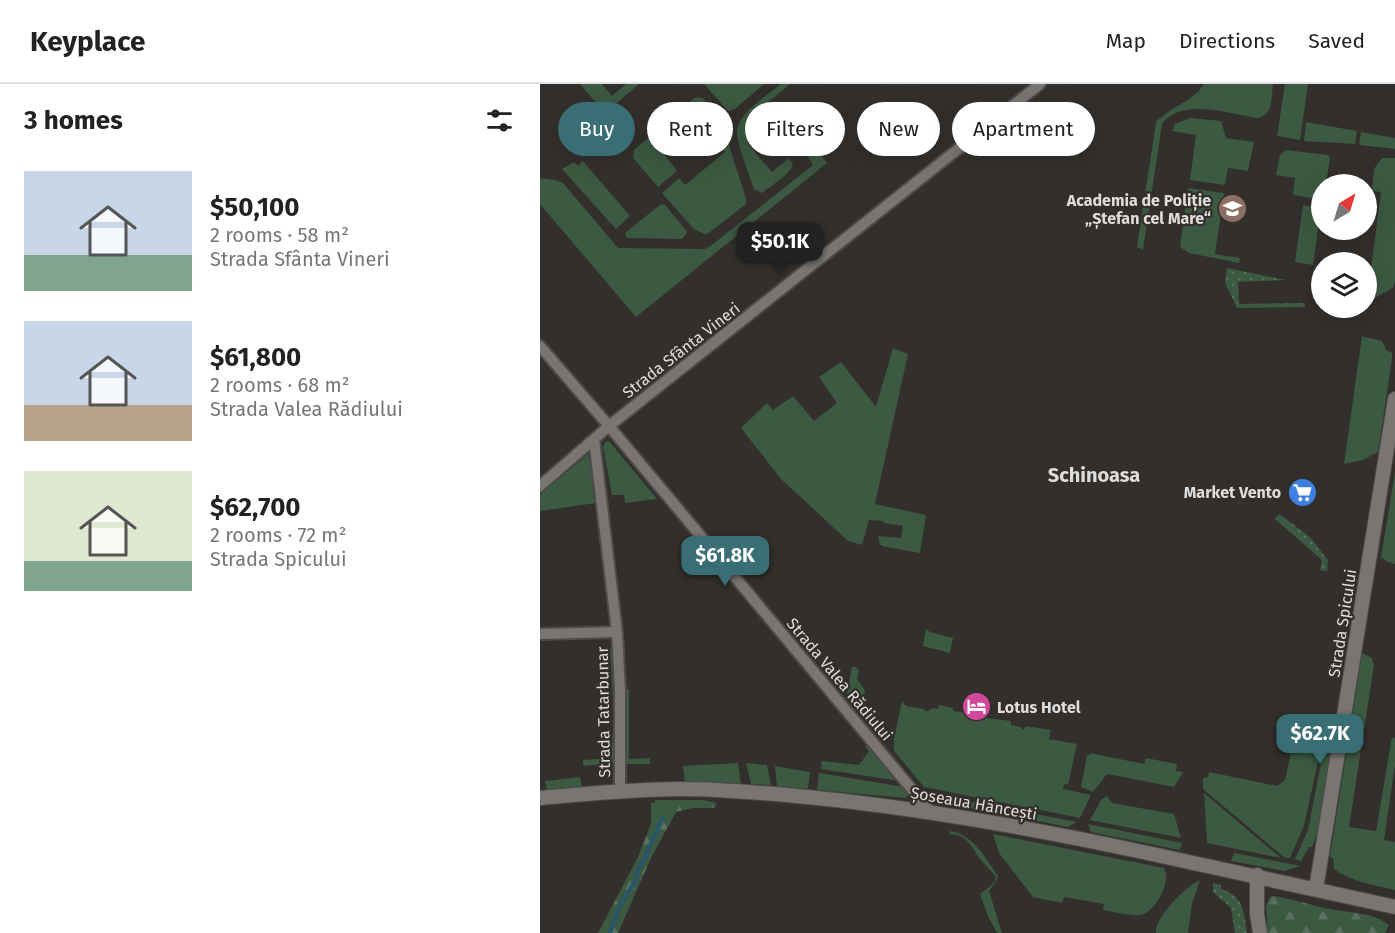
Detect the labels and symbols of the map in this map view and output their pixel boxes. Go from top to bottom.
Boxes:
north arrow [1311,174,1377,240]
place label: Academia de Poliție „Ștefan cel Mare“ [1066,191,1211,229]
school or university icon: Academia de Poliție „Ștefan cel Mare“ [1216,193,1248,225]
pin: $50.1K [731,222,829,273]
street label: Strada Sfânta Vineri [619,299,744,402]
district label: Schinoasa [1048,463,1140,487]
supermarket icon: Market Vento [1286,476,1318,508]
place label: Market Vento [1184,483,1281,502]
pin: $61.8K [676,536,774,587]
street label: Strada Spicului [1325,568,1360,679]
street label: Strada Valea Rădiului [783,614,897,745]
street label: Strada Tatarbunar [593,645,614,778]
hotel icon: Lotus Hotel [960,691,992,723]
place label: Lotus Hotel [997,698,1081,717]
pin: $62.7K [1271,714,1369,765]
street label: Șoseaua Hâncești [909,783,1039,825]

